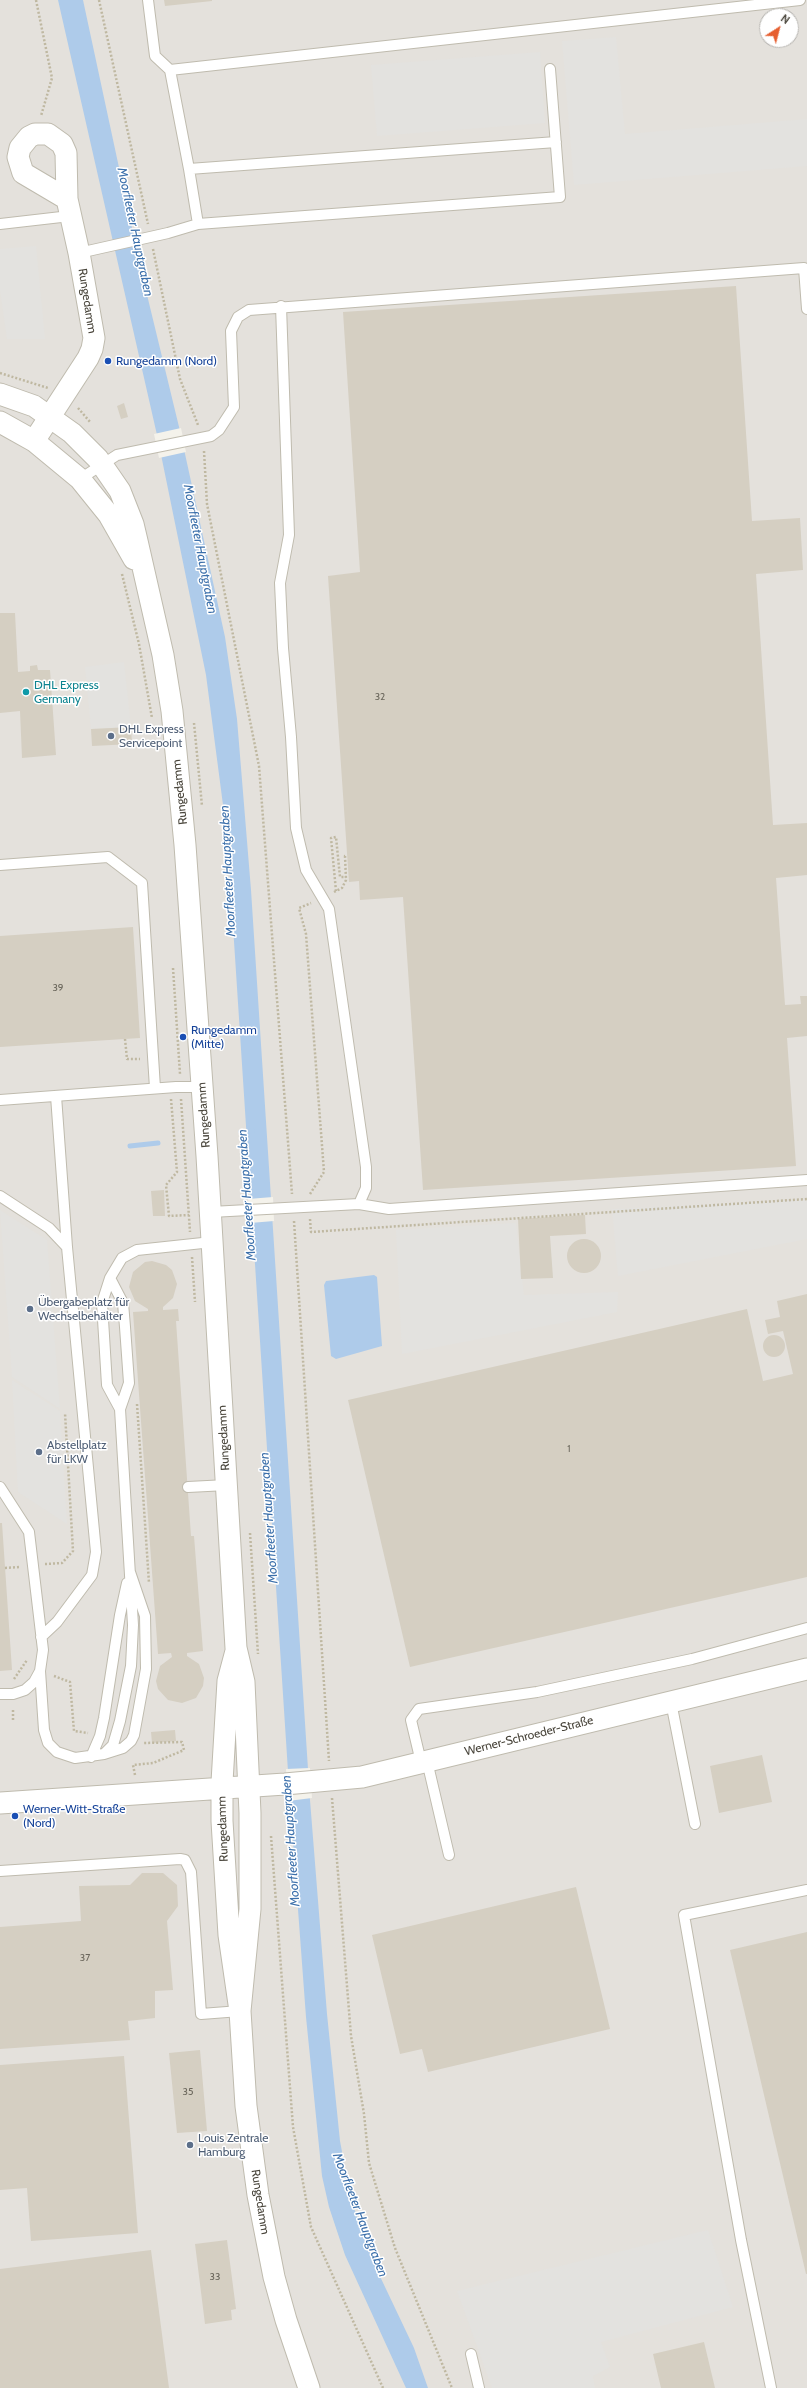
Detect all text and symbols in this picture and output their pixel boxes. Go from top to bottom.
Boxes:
north arrow [759,8,799,48]
text: N [778,11,793,27]
water label: Moorfleeter Hauptgraben [114,166,156,298]
street label: Rungedamm [75,267,99,335]
place label: Rungedamm (Nord) [116,354,217,368]
marker: Rungedamm (Nord) [103,356,113,366]
water label: Moorfleeter Hauptgraben [180,483,220,615]
place label: DHL Express Germany [34,678,99,706]
marker: DHL Express Germany [21,687,31,697]
house number: 32 [375,691,385,703]
place label: DHL Express Servicepoint [119,722,184,750]
marker: DHL Express Servicepoint [106,731,116,741]
street label: Rungedamm [169,759,191,825]
water label: Moorfleeter Hauptgraben [217,805,239,937]
house number: 39 [52,982,64,994]
place label: Rungedamm (Mitte) [191,1023,257,1051]
marker: Rungedamm (Mitte) [178,1032,188,1042]
street label: Rungedamm [195,1082,213,1148]
water label: Moorfleeter Hauptgraben [235,1129,259,1261]
place label: Übergabeplatz für Wechselbehälter [38,1295,129,1323]
marker: Übergabeplatz für Wechselbehälter [25,1304,35,1314]
street label: Rungedamm [215,1405,233,1471]
place label: Abstellplatz für LKW [47,1438,107,1466]
house number: 1 [567,1443,571,1455]
marker: Abstellplatz für LKW [34,1447,44,1457]
water label: Moorfleeter Hauptgraben [257,1452,281,1584]
street label: Werner-Schroeder-Straße [463,1713,595,1759]
water label: Moorfleeter Hauptgraben [279,1775,303,1907]
street label: Rungedamm [215,1796,231,1862]
place label: Werner-Witt-Straße (Nord) [23,1802,125,1830]
marker: Werner-Witt-Straße (Nord) [10,1811,20,1821]
house number: 37 [80,1952,90,1964]
house number: 35 [183,2086,193,2098]
place label: Louis Zentrale Hamburg [198,2131,268,2159]
marker: Louis Zentrale Hamburg [185,2140,195,2150]
water label: Moorfleeter Hauptgraben [329,2151,391,2279]
street label: Rungedamm [248,2168,272,2236]
house number: 33 [210,2271,220,2283]

